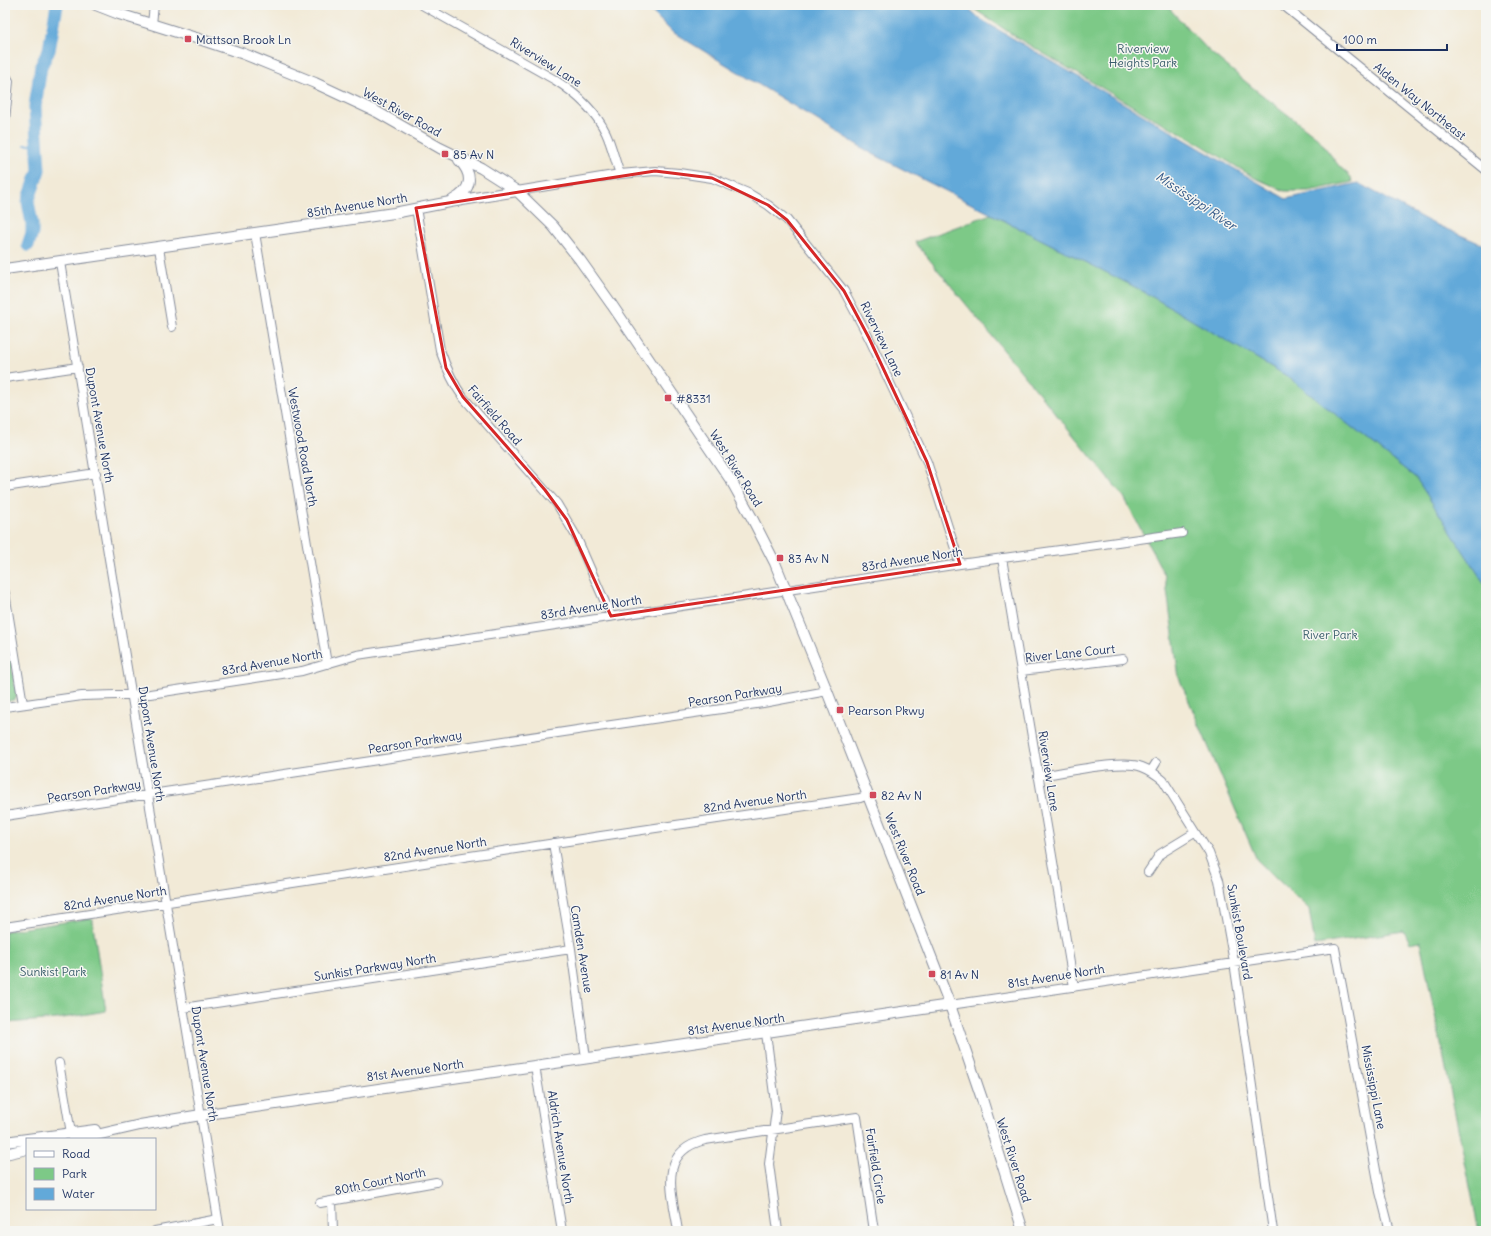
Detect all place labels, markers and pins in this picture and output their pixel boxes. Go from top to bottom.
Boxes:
place label: Mattson Brook Ln [196,32,291,47]
marker: Mattson Brook Ln [183,34,193,44]
place label: 85 Av N [453,147,494,162]
marker: 85 Av N [440,149,450,159]
place label: #8331 [676,391,711,406]
marker: #8331 [663,393,673,403]
place label: 83 Av N [788,551,829,566]
marker: 83 Av N [775,553,785,563]
place label: Pearson Pkwy [848,703,925,718]
marker: Pearson Pkwy [835,705,845,715]
place label: 82 Av N [881,788,922,803]
marker: 82 Av N [868,790,878,800]
place label: 81 Av N [940,967,979,982]
marker: 81 Av N [927,969,937,979]

